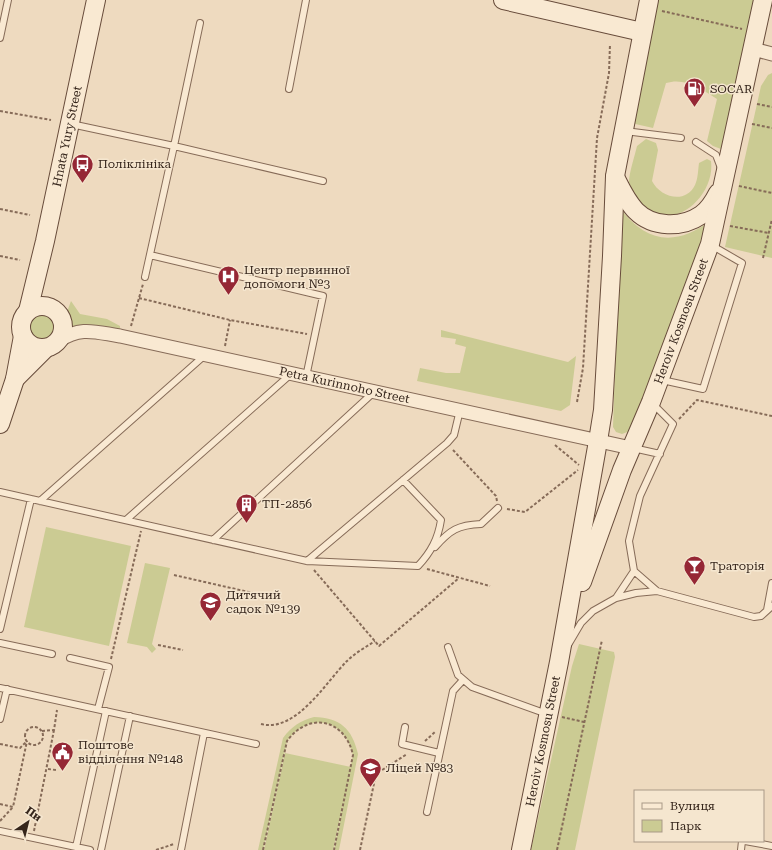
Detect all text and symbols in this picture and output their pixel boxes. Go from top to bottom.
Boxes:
fuel station icon: SOCAR [682,76,708,109]
place label: SOCAR [710,82,753,96]
street label: Hnata Yury Street [50,84,85,188]
bus stop icon: Поліклініка [69,151,95,184]
place label: Поліклініка [98,157,171,171]
street label: Heroiv Kosmosu Street [651,256,711,386]
place label: Центр первинної допомоги №3 [244,263,350,291]
hospital icon: Центр первинної допомоги №3 [216,264,242,297]
street label: Petra Kurinnoho Street [278,364,411,406]
building icon: ТП-2856 [234,491,260,524]
place label: ТП-2856 [262,497,312,511]
bar icon: Траторія [682,553,708,586]
place label: Траторія [710,559,765,573]
place label: Дитячий садок №139 [226,588,300,616]
school or university icon: Дитячий садок №139 [198,589,224,622]
street label: Heroiv Kosmosu Street [523,674,563,808]
place label: Поштове відділення №148 [78,738,183,766]
public building icon: Поштове відділення №148 [50,739,76,772]
school or university icon: Ліцей №83 [358,755,384,788]
place label: Ліцей №83 [386,761,454,775]
legend [634,790,764,842]
text: Вулиця [670,799,715,813]
north arrow [8,802,48,842]
text: Пн [23,804,44,825]
text: Парк [670,819,702,833]

